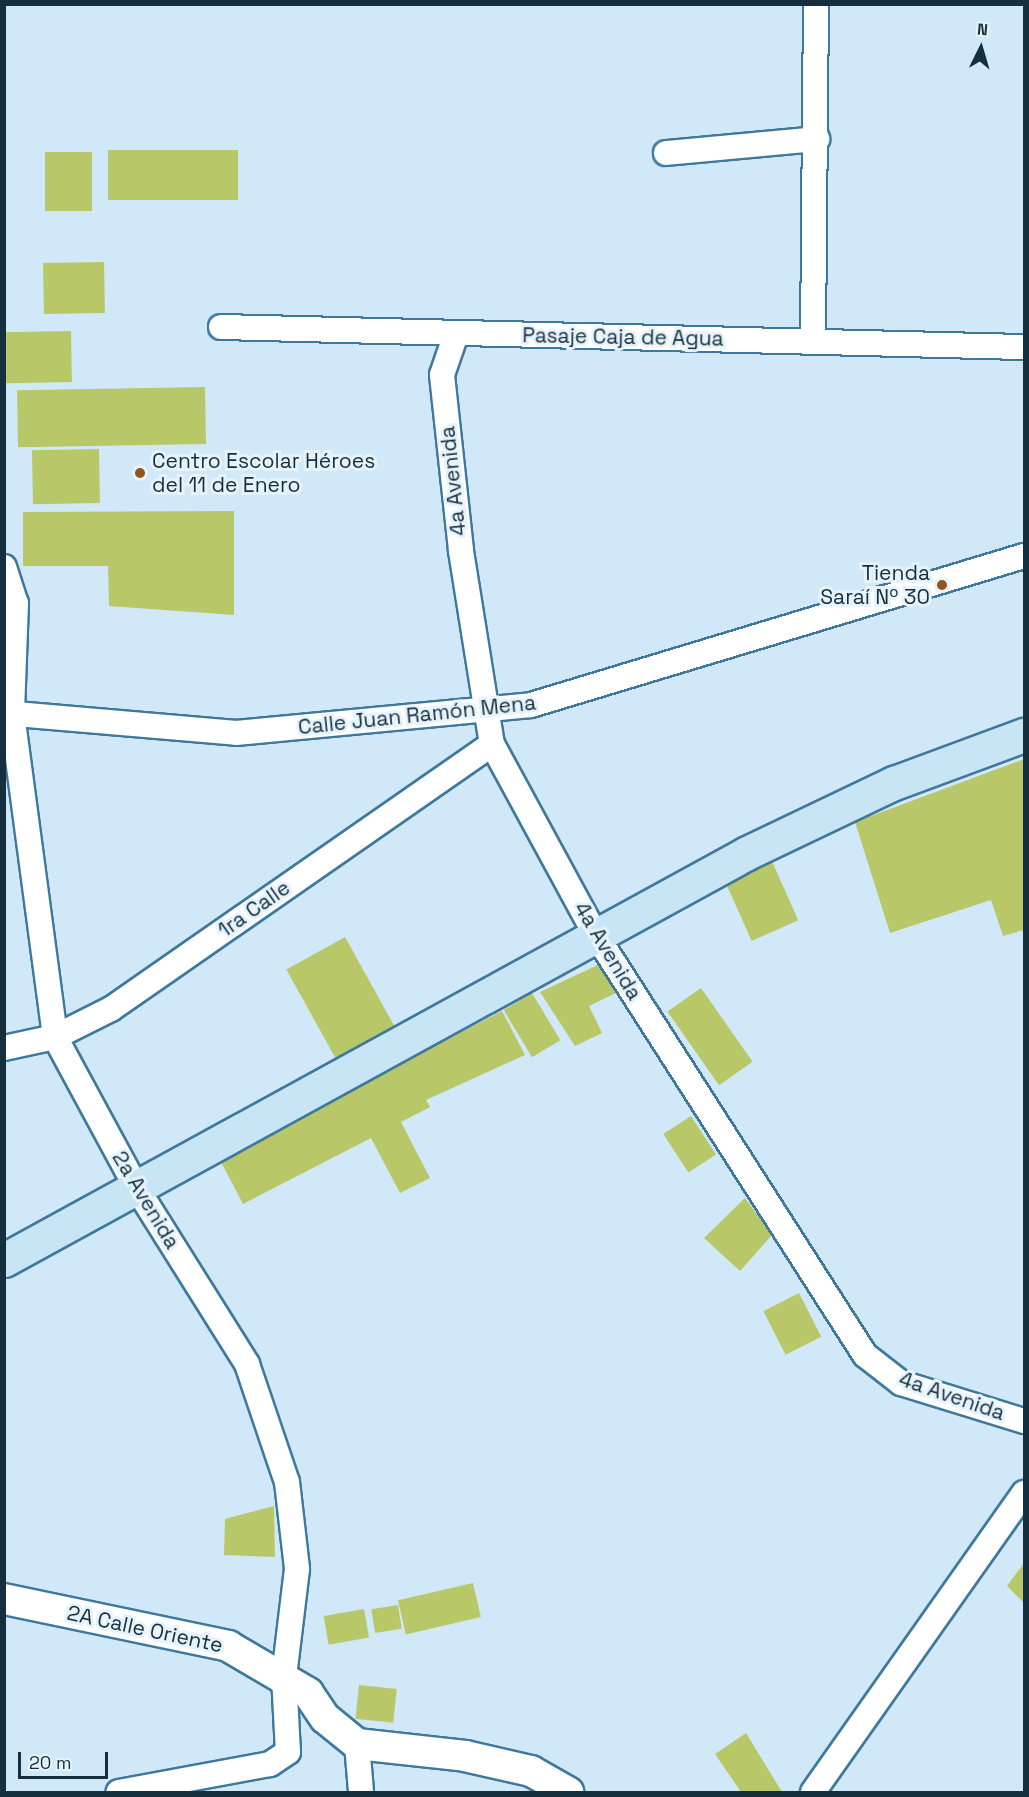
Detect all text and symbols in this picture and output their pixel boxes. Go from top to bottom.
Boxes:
north arrow [951,18,1011,78]
text: N [976,19,989,40]
street label: Pasaje Caja de Agua [522,323,724,351]
street label: 4a Avenida [435,425,471,537]
place label: Centro Escolar Héroes del 11 de Enero [152,448,375,498]
marker: Centro Escolar Héroes del 11 de Enero [133,466,147,480]
place label: Tienda Saraí Nº 30 [820,560,930,610]
marker: Tienda Saraí Nº 30 [935,578,949,592]
street label: Calle Juan Ramón Mena [297,690,537,740]
street label: 1ra Calle [213,875,295,943]
street label: 4a Avenida [569,897,647,1005]
street label: 2a Avenida [107,1146,185,1254]
street label: 4a Avenida [896,1366,1008,1426]
street label: 2A Calle Oriente [65,1600,225,1658]
scale bar [21,1740,111,1778]
text: 20 m [29,1751,72,1774]

